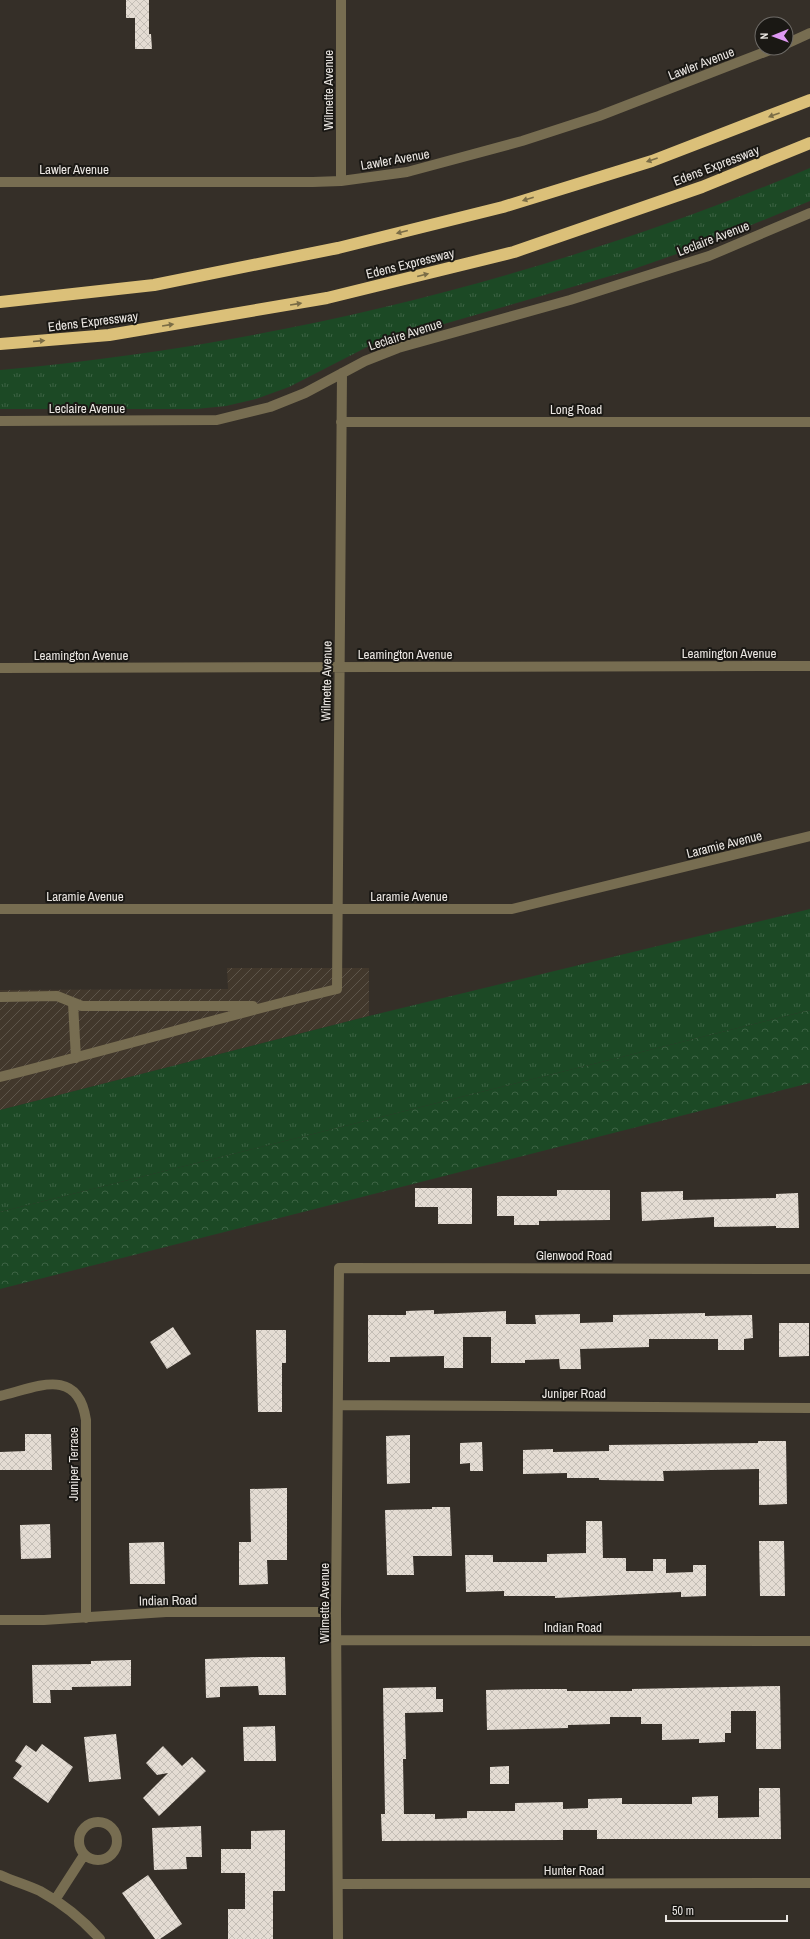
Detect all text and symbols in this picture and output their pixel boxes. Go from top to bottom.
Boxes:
north arrow [754,16,794,56]
text: N [757,33,771,40]
street label: Lawler Avenue [666,43,737,84]
street label: Wilmette Avenue [320,50,337,130]
one-way arrow [768,113,780,119]
street label: Edens Expressway [671,141,762,190]
street label: Lawler Avenue [359,145,431,174]
one-way arrow [646,158,658,164]
street label: Lawler Avenue [39,161,109,178]
one-way arrow [522,196,534,202]
street label: Leclaire Avenue [675,217,752,260]
one-way arrow [396,230,409,236]
street label: Edens Expressway [364,244,457,283]
one-way arrow [417,271,429,277]
one-way arrow [290,300,302,306]
street label: Edens Expressway [47,307,140,335]
street label: Leclaire Avenue [366,315,444,354]
one-way arrow [162,322,174,328]
one-way arrow [33,337,45,344]
street label: Leclaire Avenue [49,400,125,417]
street label: Long Road [550,401,602,418]
street label: Wilmette Avenue [317,641,336,721]
street label: Leamington Avenue [682,645,776,662]
street label: Leamington Avenue [358,646,452,663]
street label: Leamington Avenue [34,647,128,664]
street label: Laramie Avenue [684,827,764,862]
street label: Laramie Avenue [46,888,124,905]
street label: Laramie Avenue [370,888,448,905]
street label: Glenwood Road [536,1247,612,1264]
street label: Juniper Road [542,1385,606,1402]
street label: Juniper Terrace [65,1427,82,1501]
street label: Wilmette Avenue [316,1563,333,1643]
street label: Indian Road [139,1591,197,1610]
street label: Indian Road [544,1619,602,1636]
street label: Hunter Road [544,1862,604,1879]
scale bar [666,1897,787,1923]
text: 50 m [672,1903,694,1919]

